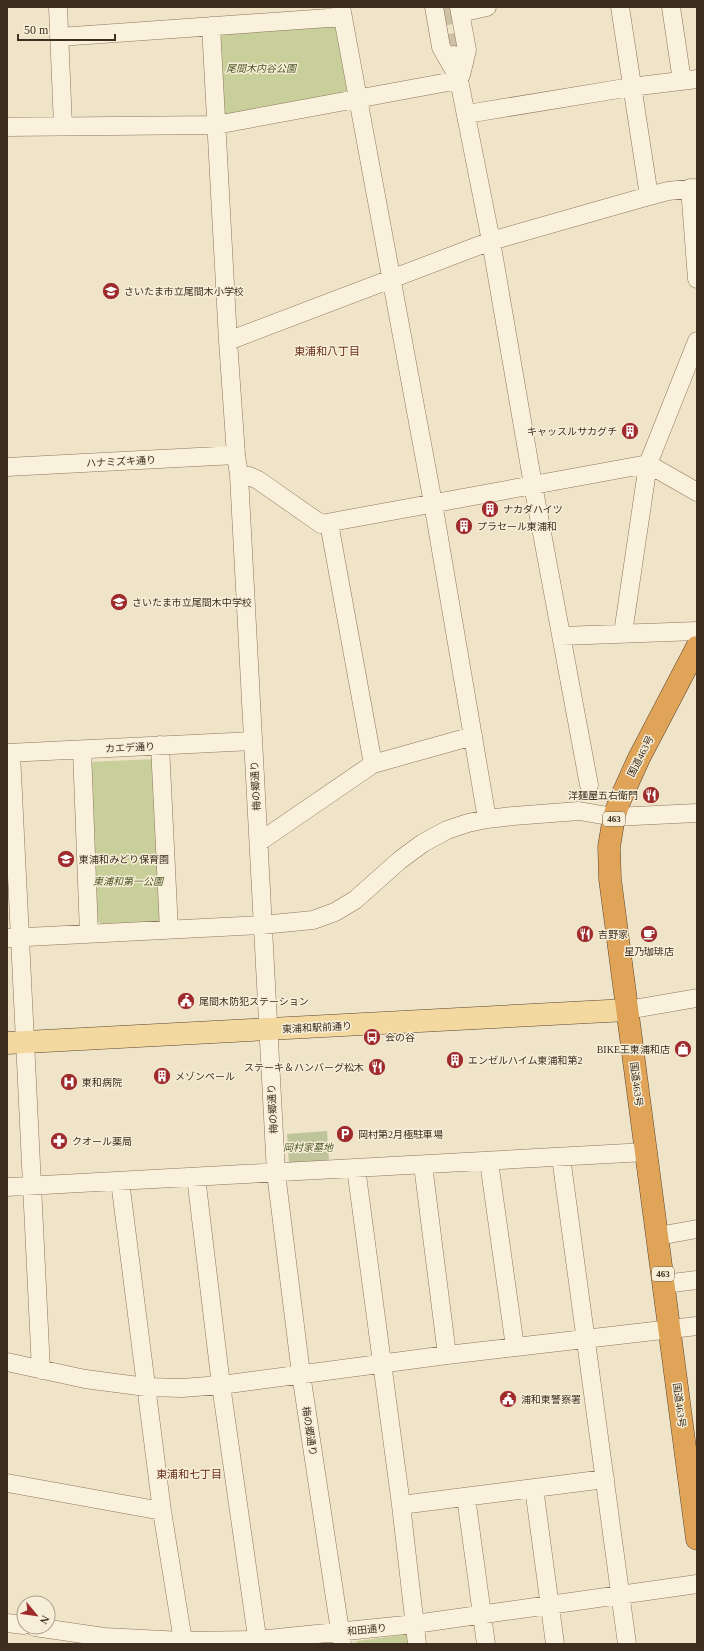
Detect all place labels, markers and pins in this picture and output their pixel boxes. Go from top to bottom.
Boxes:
school or university icon: さいたま市立尾間木小学校 [101,281,121,301]
place label: さいたま市立尾間木小学校 [124,286,244,297]
building icon: キャッスルサカグチ [620,421,640,441]
place label: キャッスルサカグチ [527,426,617,437]
building icon: ナカダハイツ [480,499,500,519]
place label: ナカダハイツ [503,504,563,515]
building icon: プラセール東浦和 [454,516,474,536]
place label: プラセール東浦和 [477,521,557,532]
school or university icon: さいたま市立尾間木中学校 [109,592,129,612]
place label: さいたま市立尾間木中学校 [132,597,252,608]
restaurant icon: 洋麺屋五右衛門 [641,785,661,805]
place label: 洋麺屋五右衛門 [568,790,638,801]
school or university icon: 東浦和みどり保育園 [56,849,76,869]
place label: 東浦和みどり保育園 [79,854,169,865]
restaurant icon: 吉野家 [575,924,595,944]
cafe icon: 星乃珈琲店 [639,924,659,944]
place label: 吉野家 [598,929,628,940]
place label: 星乃珈琲店 [624,946,674,957]
public building icon: 尾間木防犯ステーション [176,991,196,1011]
place label: 尾間木防犯ステーション [199,996,309,1007]
bus stop icon: 会の谷 [362,1027,382,1047]
place label: 会の谷 [385,1032,415,1043]
shop icon: BIKE王東浦和店 [673,1039,693,1059]
place label: BIKE王東浦和店 [597,1044,670,1055]
building icon: エンゼルハイム東浦和第2 [445,1050,465,1070]
place label: エンゼルハイム東浦和第2 [468,1055,583,1066]
restaurant icon: ステーキ＆ハンバーグ松木 [367,1057,387,1077]
place label: ステーキ＆ハンバーグ松木 [244,1062,364,1073]
building icon: メゾンペール [152,1066,172,1086]
place label: メゾンペール [175,1071,235,1082]
hospital icon: 東和病院 [59,1072,79,1092]
place label: 東和病院 [82,1077,122,1088]
parking icon: 岡村第2月極駐車場 [335,1124,355,1144]
place label: 岡村第2月極駐車場 [358,1129,443,1140]
pharmacy icon: クオール薬局 [49,1131,69,1151]
place label: クオール薬局 [72,1136,132,1147]
public building icon: 浦和東警察署 [498,1389,518,1409]
place label: 浦和東警察署 [521,1394,581,1405]

